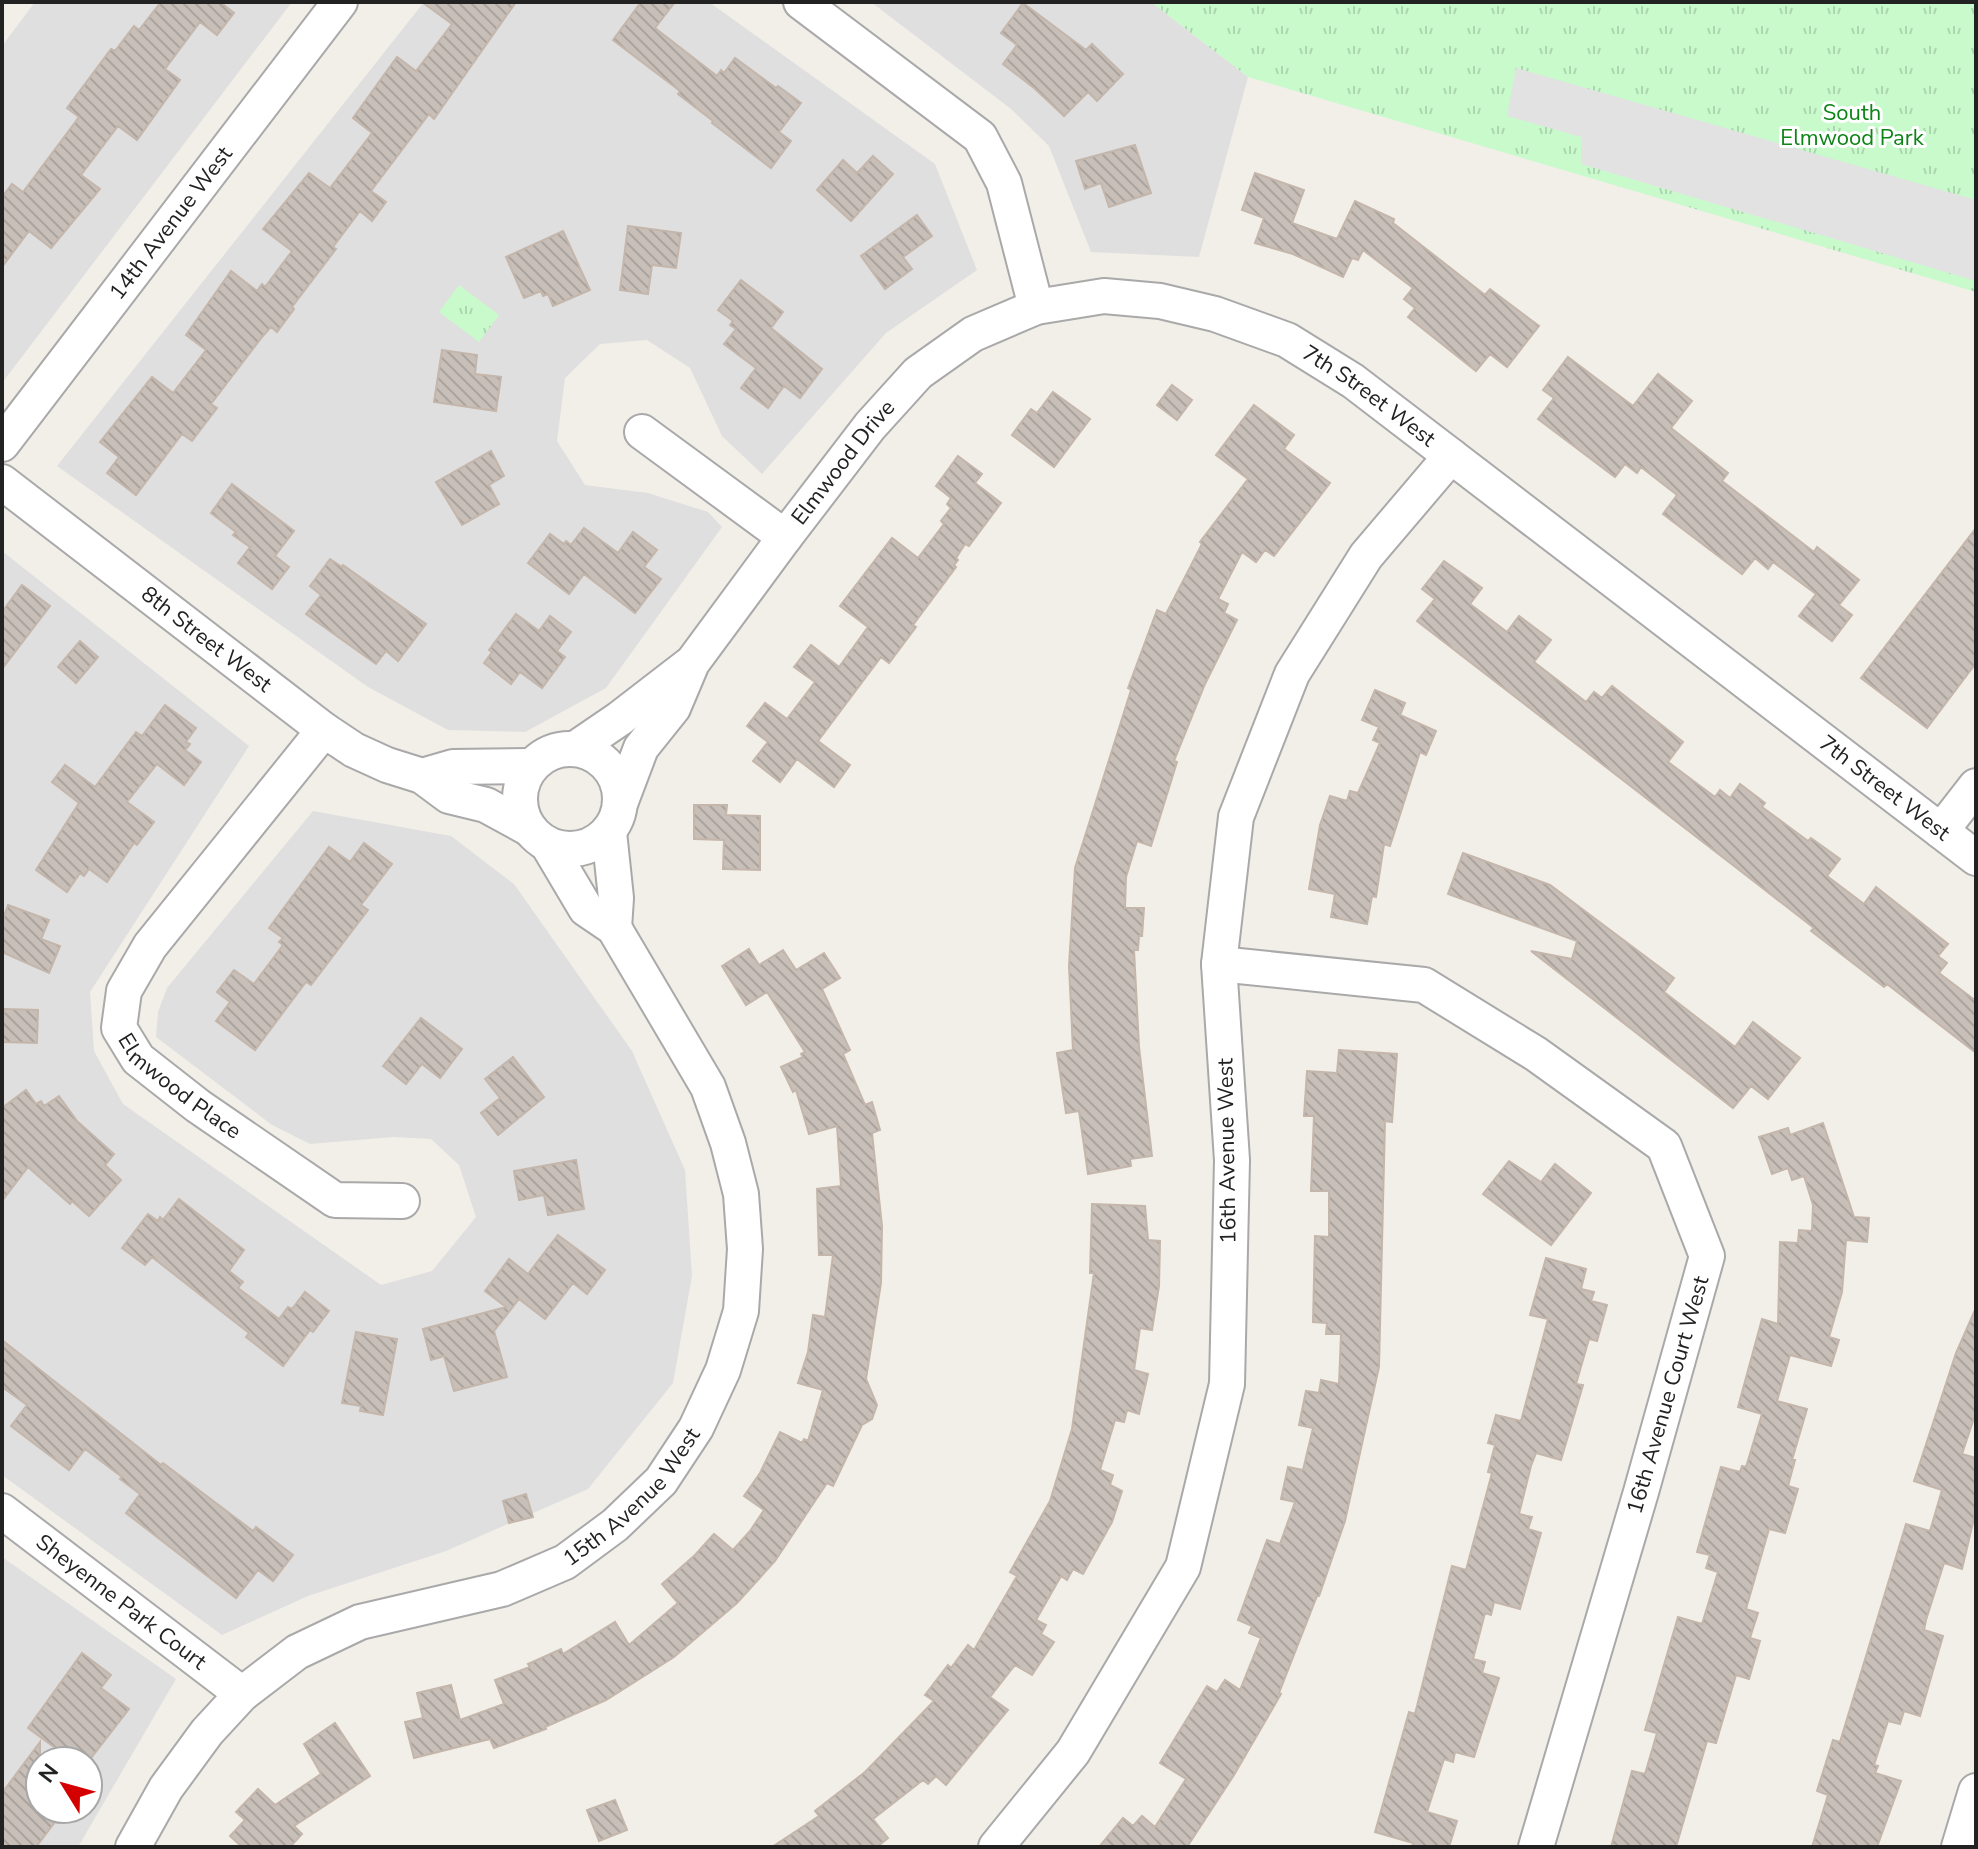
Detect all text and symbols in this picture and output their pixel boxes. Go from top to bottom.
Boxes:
park label: South Elmwood Park [1780,98,1925,153]
street label: 14th Avenue West [103,140,239,306]
street label: 7th Street West [1296,338,1442,454]
street label: Elmwood Drive [785,393,902,531]
street label: 8th Street West [135,579,278,700]
street label: 7th Street West [1813,728,1957,848]
street label: Elmwood Place [111,1028,247,1146]
street label: 16th Avenue West [1210,1058,1244,1244]
street label: 16th Avenue Court West [1620,1272,1716,1517]
street label: 15th Avenue West [557,1422,707,1573]
street label: Sheyenne Park Court [30,1527,213,1677]
north arrow [24,1745,104,1825]
text: N [32,1758,66,1789]

